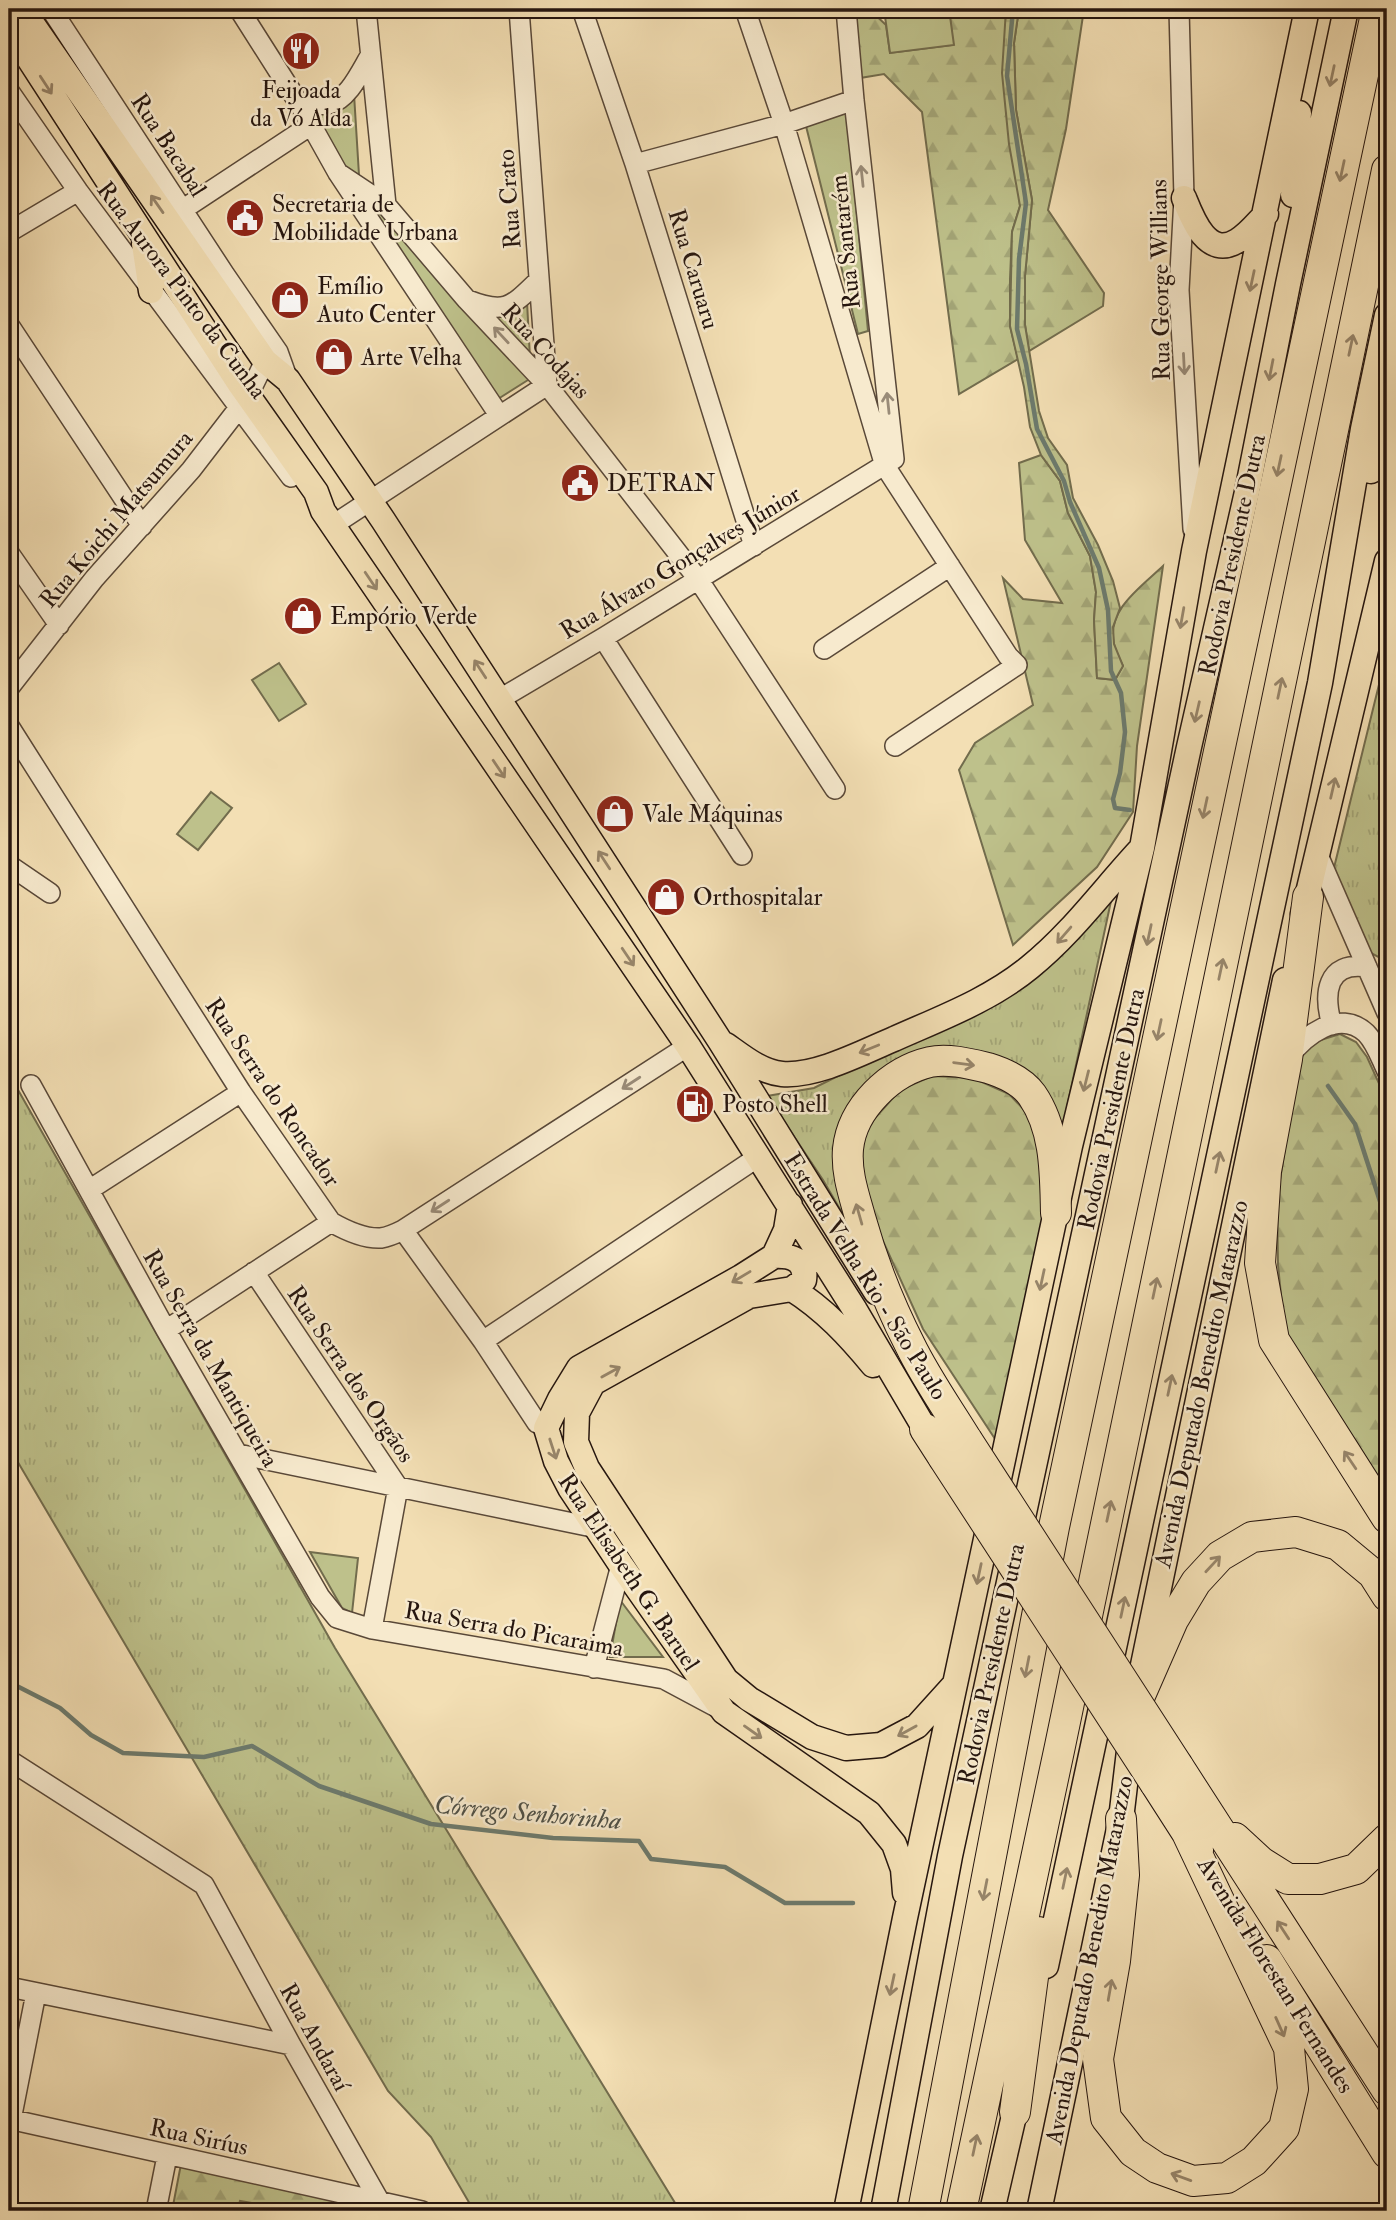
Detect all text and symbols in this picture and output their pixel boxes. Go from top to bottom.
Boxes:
restaurant icon: Feijoada da Vó Alda [280,30,322,72]
one-way arrow [1325,64,1339,87]
one-way arrow [39,75,53,95]
place label: Feijoada da Vó Alda [250,75,353,134]
street label: Rua Bacabal [124,88,214,203]
street label: Rua Crato [491,148,528,250]
one-way arrow [1335,159,1349,182]
one-way arrow [856,166,869,188]
street label: Rua Santarém [823,173,868,311]
street label: Rua Aurora Pinto da Cunha [90,175,274,406]
street label: Rua George Willians [1143,179,1178,381]
place label: Secretaria de Mobilidade Urbana [272,189,459,248]
one-way arrow [149,195,164,214]
public building icon: Secretaria de Mobilidade Urbana [224,197,266,239]
street label: Rua Caruaru [661,205,727,333]
one-way arrow [1244,269,1258,292]
place label: Emílio Auto Center [316,271,435,330]
shop icon: Emílio Auto Center [269,279,311,321]
street label: Rua Codajas [494,297,597,406]
one-way arrow [492,327,509,344]
one-way arrow [1344,334,1358,357]
shop icon: Arte Velha [313,336,355,378]
place label: Arte Velha [360,342,463,373]
one-way arrow [1177,352,1190,375]
one-way arrow [1264,358,1278,381]
one-way arrow [881,392,894,414]
street label: Rua Koichi Matsumura [33,423,201,615]
street label: Rodovia Presidente Dutra [1192,430,1273,679]
one-way arrow [1271,454,1285,477]
public building icon: DETRAN [559,462,601,504]
place label: DETRAN [607,468,716,499]
street label: Rua Álvaro Gonçalves Júnior [554,477,806,647]
one-way arrow [364,571,378,590]
shop icon: Empório Verde [282,595,324,637]
place label: Empório Verde [330,601,477,632]
one-way arrow [1175,606,1188,629]
one-way arrow [473,660,487,679]
one-way arrow [1273,677,1287,700]
one-way arrow [1190,700,1203,723]
one-way arrow [492,759,506,778]
one-way arrow [1327,777,1340,800]
shop icon: Vale Máquinas [594,793,636,835]
one-way arrow [1198,796,1212,819]
place label: Vale Máquinas [642,799,783,830]
one-way arrow [596,851,611,870]
shop icon: Orthospitalar [645,876,687,918]
place label: Orthospitalar [693,882,823,913]
one-way arrow [1141,923,1155,946]
one-way arrow [1056,926,1072,944]
one-way arrow [621,947,635,966]
one-way arrow [1215,958,1229,981]
street label: Rodovia Presidente Dutra [1071,984,1152,1233]
street label: Rua Serra do Roncador [198,992,347,1193]
one-way arrow [1151,1018,1165,1041]
one-way arrow [859,1043,881,1056]
one-way arrow [952,1057,975,1070]
one-way arrow [1078,1069,1092,1092]
one-way arrow [622,1075,641,1090]
fuel station icon: Posto Shell [674,1083,716,1125]
place label: Posto Shell [722,1089,828,1120]
street label: Estrada Velha Rio - São Paulo [777,1147,954,1406]
one-way arrow [1211,1151,1225,1174]
street label: Avenida Deputado Benedito Matarazzo [1147,1198,1256,1572]
one-way arrow [431,1199,450,1214]
one-way arrow [852,1203,865,1225]
street label: Rua Serra da Mantiqueira [136,1244,286,1474]
one-way arrow [1034,1268,1048,1291]
one-way arrow [731,1271,752,1284]
one-way arrow [1149,1277,1163,1300]
street label: Rua Serra dos Orgãos [280,1280,421,1469]
one-way arrow [601,1365,621,1379]
one-way arrow [1164,1374,1178,1397]
one-way arrow [547,1438,560,1460]
one-way arrow [1343,1451,1357,1470]
street label: Rua Elisabeth G. Baruel [551,1467,706,1677]
one-way arrow [1103,1500,1117,1523]
street label: Rodovia Presidente Dutra [951,1539,1032,1788]
one-way arrow [1204,1556,1221,1573]
one-way arrow [972,1562,986,1585]
street label: Rua Serra do Picaraima [402,1595,627,1664]
one-way arrow [1116,1596,1130,1619]
one-way arrow [1020,1655,1034,1678]
one-way arrow [898,1724,918,1738]
one-way arrow [743,1725,762,1739]
street label: Avenida Deputado Benedito Matarazzo [1038,1773,1140,2148]
water label: Córrego Senhorinha [433,1789,623,1837]
street label: Avenida Florestan Fernandes [1190,1850,1361,2099]
one-way arrow [1059,1867,1073,1890]
one-way arrow [978,1878,991,1901]
one-way arrow [1276,1921,1290,1941]
one-way arrow [884,1973,898,1996]
street label: Rua Andaraí [272,1978,358,2098]
one-way arrow [1104,1979,1117,2002]
one-way arrow [1274,2016,1287,2037]
street label: Rua Siríus [147,2112,251,2163]
one-way arrow [970,2134,983,2156]
one-way arrow [1170,2170,1192,2182]

